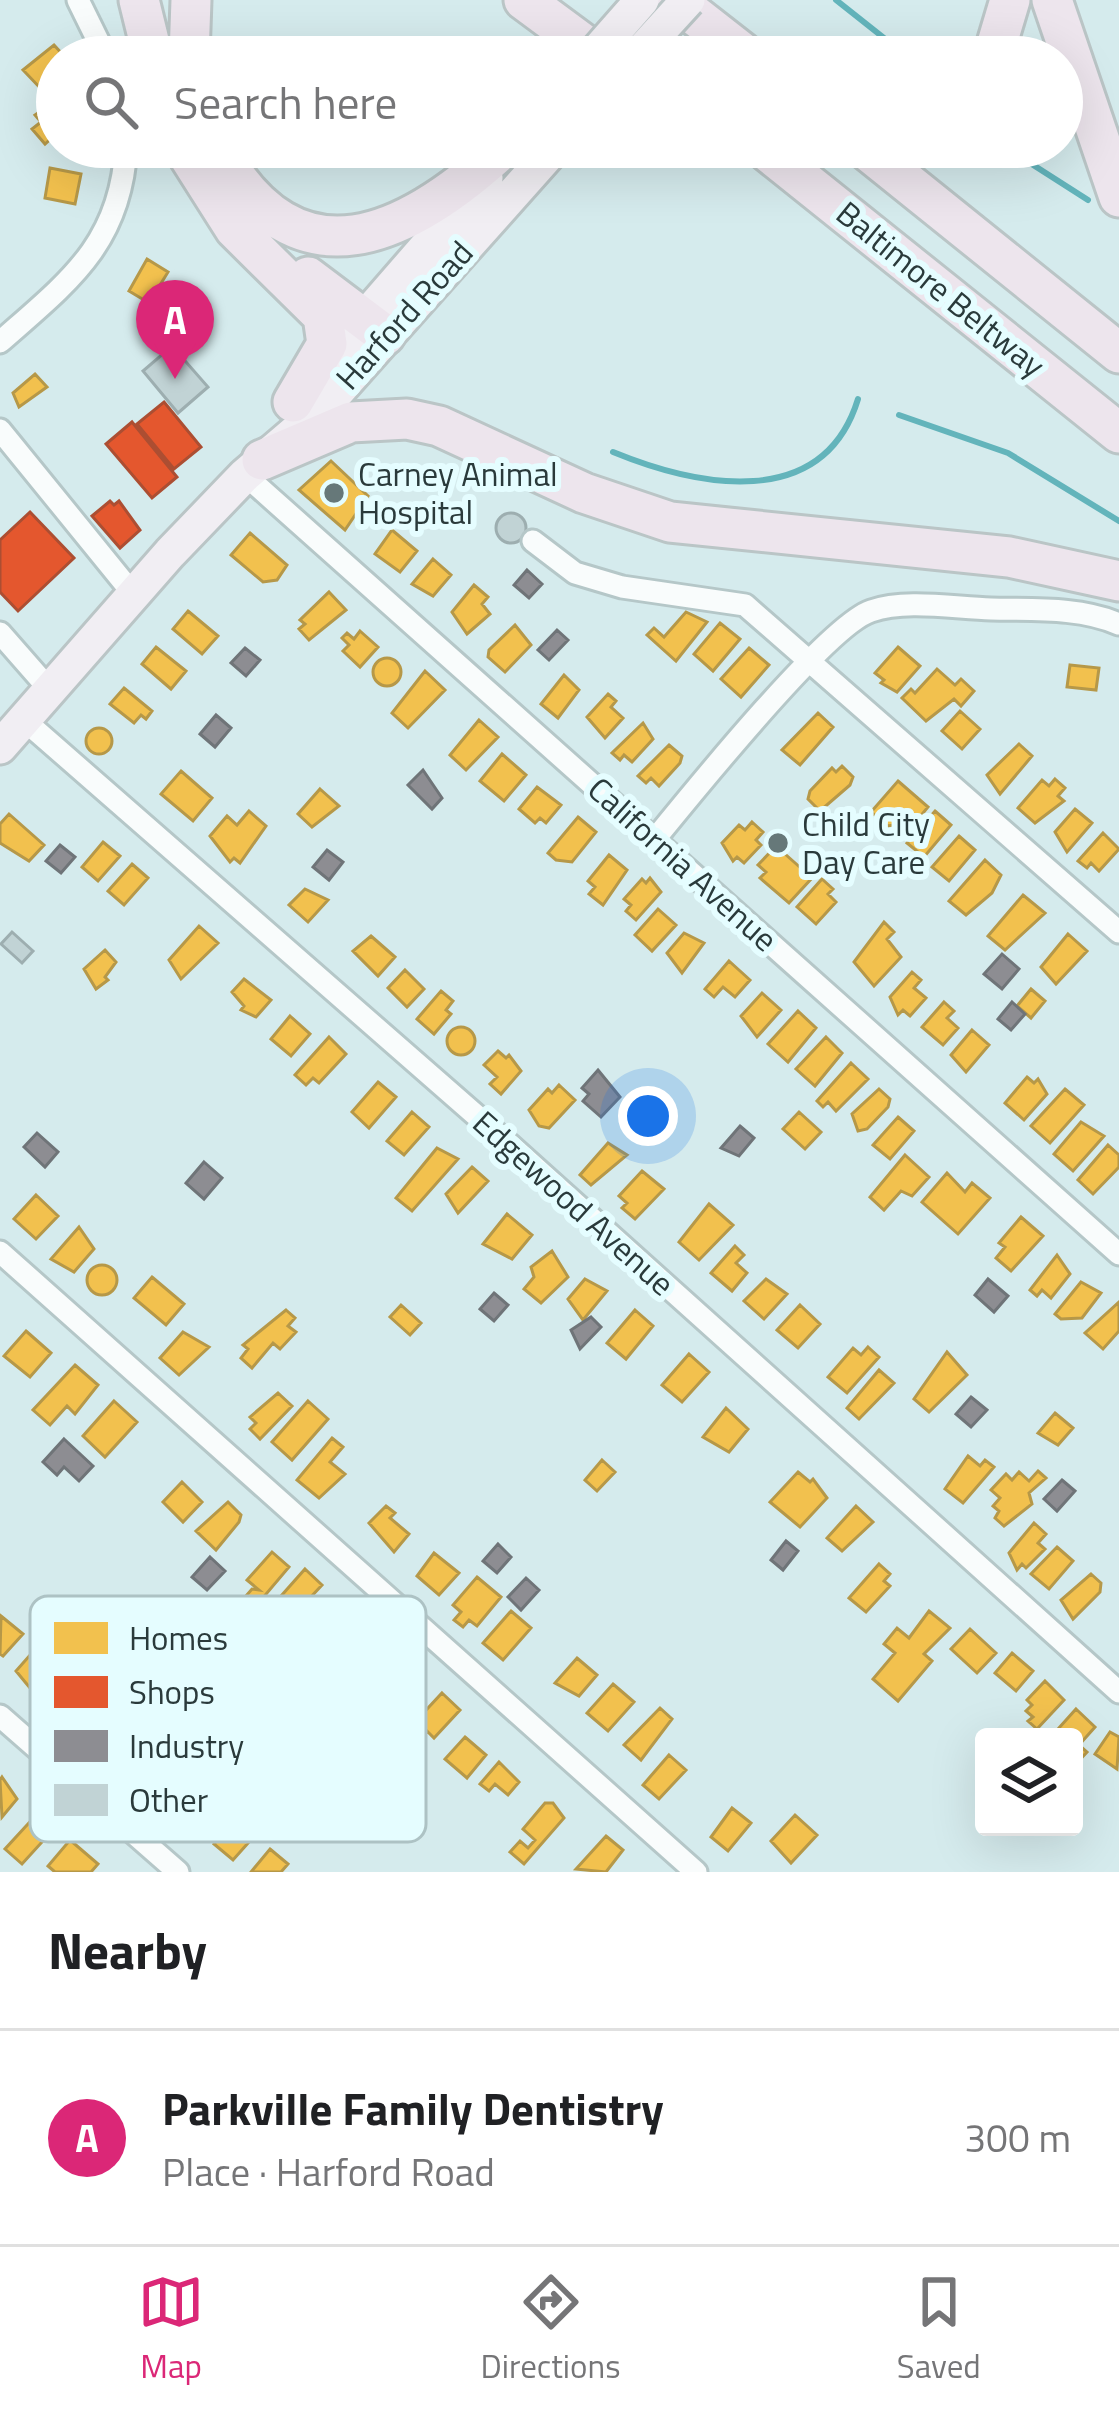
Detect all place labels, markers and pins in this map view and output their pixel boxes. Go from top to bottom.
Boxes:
pin: A [136,280,214,379]
place label: Carney Animal Hospital [358,449,558,537]
marker: Carney Animal Hospital [321,480,347,506]
place label: Child City Day Care [802,799,930,887]
marker: Child City Day Care [765,830,791,856]

